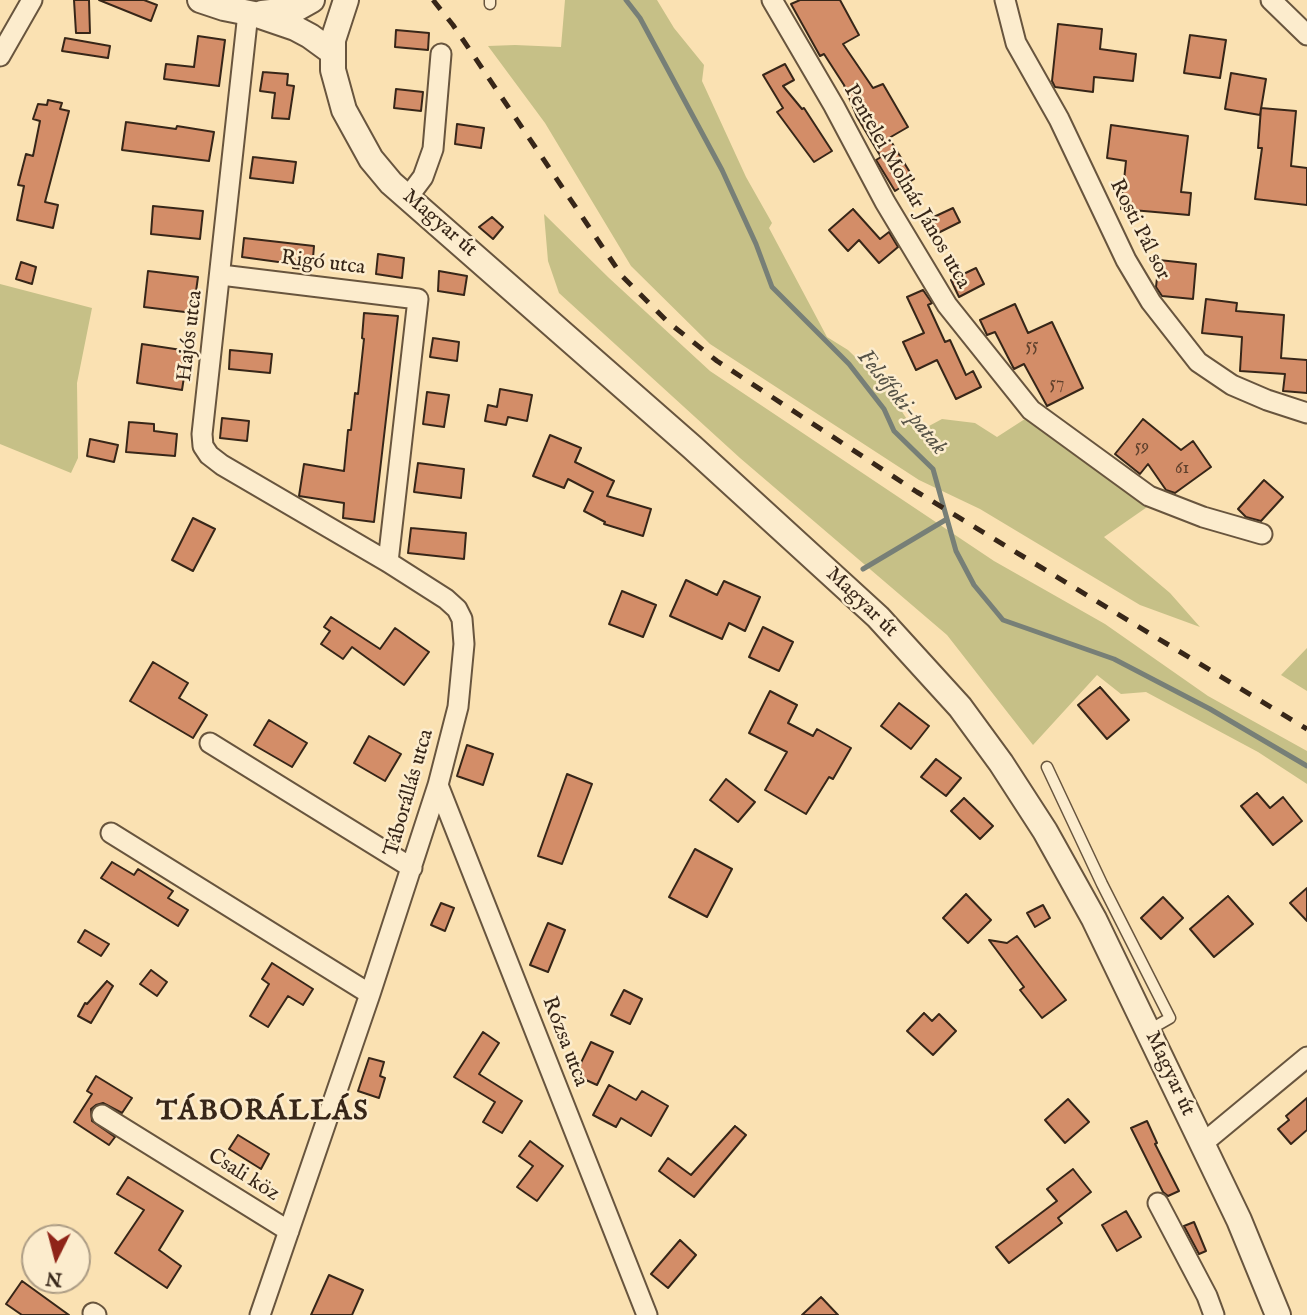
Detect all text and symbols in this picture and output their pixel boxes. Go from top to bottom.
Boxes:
street label: Pentelei Molnár János utca [837,80,975,294]
street label: Rosti Pál sor [1103,175,1175,285]
street label: Magyar út [397,185,481,263]
street label: Rigó utca [279,246,367,282]
street label: Hajós utca [173,289,209,383]
house number: 55 [1025,335,1039,357]
water label: Felsőfoki-patak [850,345,952,461]
house number: 57 [1050,373,1064,395]
house number: 59 [1135,436,1149,458]
house number: 61 [1175,458,1189,480]
street label: Magyar út [820,562,902,644]
street label: Táborállás utca [380,727,440,859]
street label: Rózsa utca [535,994,593,1090]
street label: Magyar út [1138,1028,1200,1120]
district label: TÁBORÁLLÁS [158,1096,368,1130]
street label: Csali köz [203,1144,283,1208]
north arrow [21,1224,91,1294]
text: N [45,1265,63,1291]

